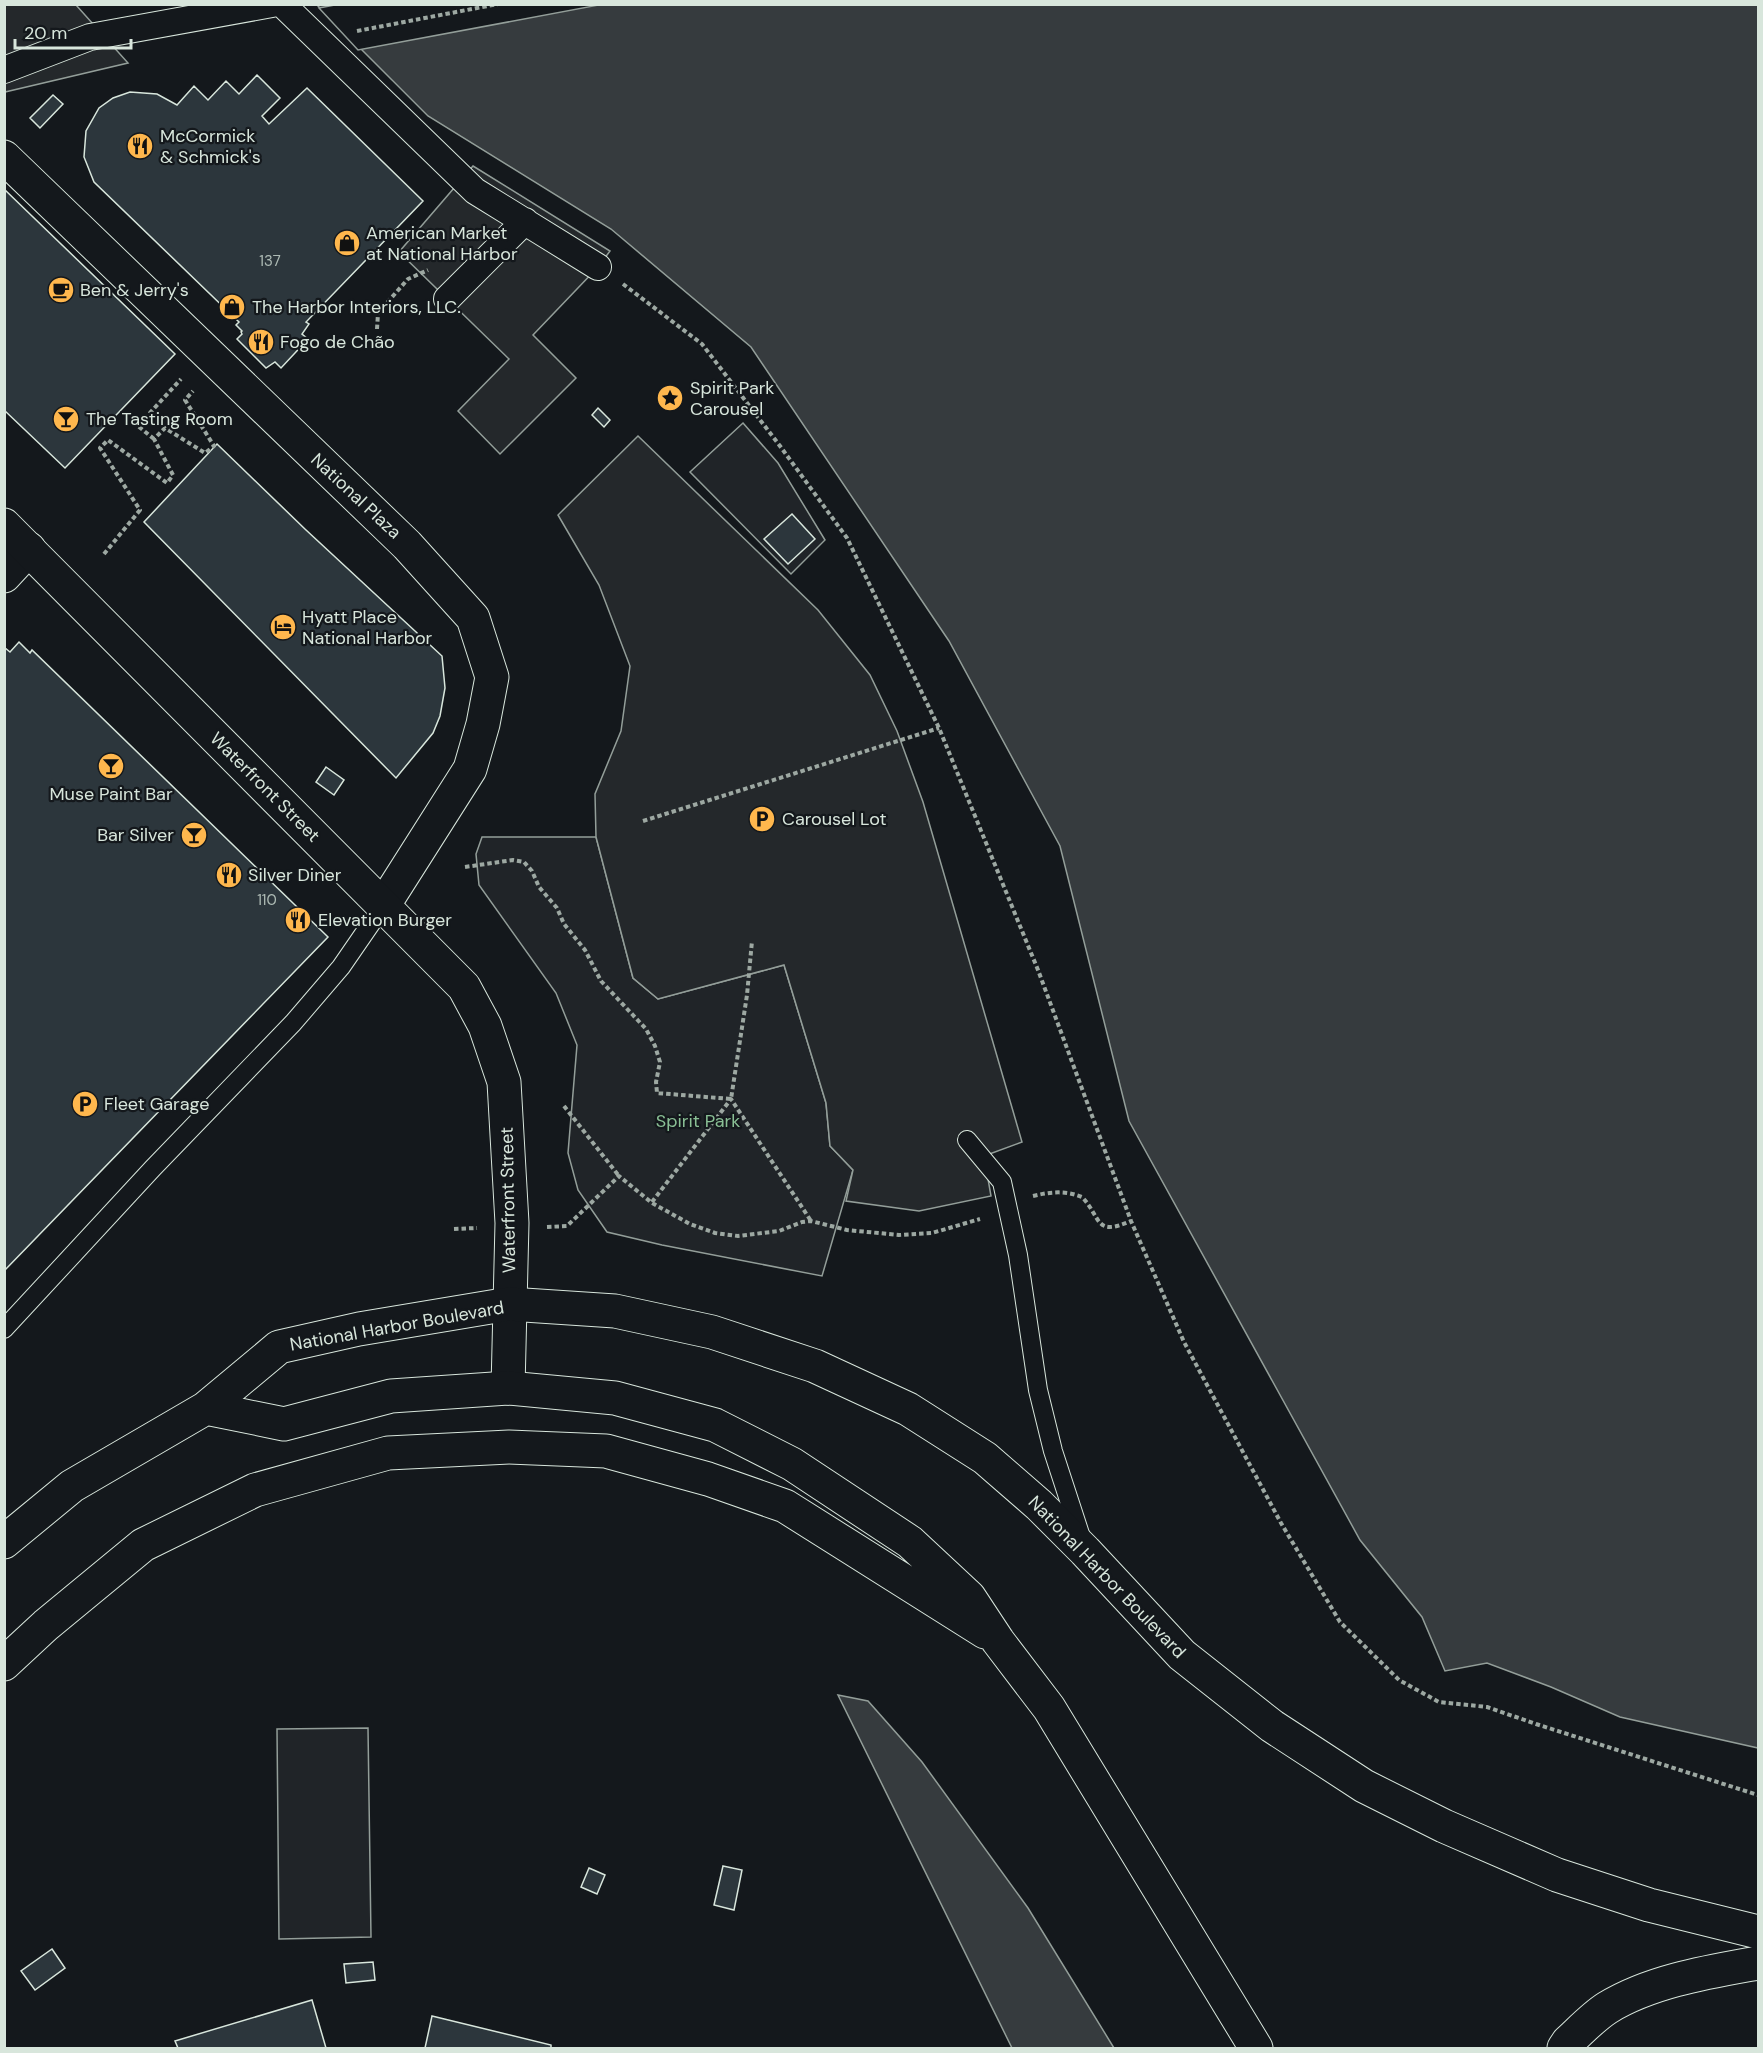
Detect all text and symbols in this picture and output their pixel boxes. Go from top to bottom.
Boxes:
scale bar [15,12,130,50]
text: 20 m [24,21,67,45]
place label: McCormick & Schmick's [160,124,261,169]
restaurant icon: McCormick & Schmick's [125,131,155,161]
place label: American Market at National Harbor [366,221,518,266]
shop icon: American Market at National Harbor [332,228,362,258]
house number: 137 [259,251,281,271]
cafe icon: Ben & Jerry's [46,275,76,305]
place label: Ben & Jerry's [80,278,189,302]
shop icon: The Harbor Interiors, LLC. [217,292,247,322]
place label: The Harbor Interiors, LLC. [252,295,461,319]
restaurant icon: Fogo de Chão [246,327,276,357]
place label: Fogo de Chão [280,330,395,354]
place label: Spirit Park Carousel [690,376,774,421]
place icon: Spirit Park Carousel [655,383,685,413]
bar icon: The Tasting Room [51,404,81,434]
place label: The Tasting Room [86,407,233,431]
street label: National Plaza [306,448,406,544]
place label: Hyatt Place National Harbor [302,605,433,650]
hotel icon: Hyatt Place National Harbor [268,612,298,642]
street label: Waterfront Street [205,727,325,847]
bar icon: Muse Paint Bar [96,751,126,781]
place label: Muse Paint Bar [49,782,173,806]
parking icon: Carousel Lot [747,804,777,834]
place label: Carousel Lot [782,807,887,831]
bar icon: Bar Silver [179,820,209,850]
place label: Bar Silver [97,823,174,847]
restaurant icon: Silver Diner [214,860,244,890]
place label: Silver Diner [248,863,342,887]
house number: 110 [257,890,277,910]
restaurant icon: Elevation Burger [283,905,313,935]
place label: Elevation Burger [318,908,452,932]
parking icon: Fleet Garage [70,1089,100,1119]
place label: Fleet Garage [104,1092,209,1116]
park label: Spirit Park [656,1109,740,1133]
street label: Waterfront Street [495,1127,521,1273]
street label: National Harbor Boulevard [288,1295,506,1357]
street label: National Harbor Boulevard [1023,1491,1191,1663]

